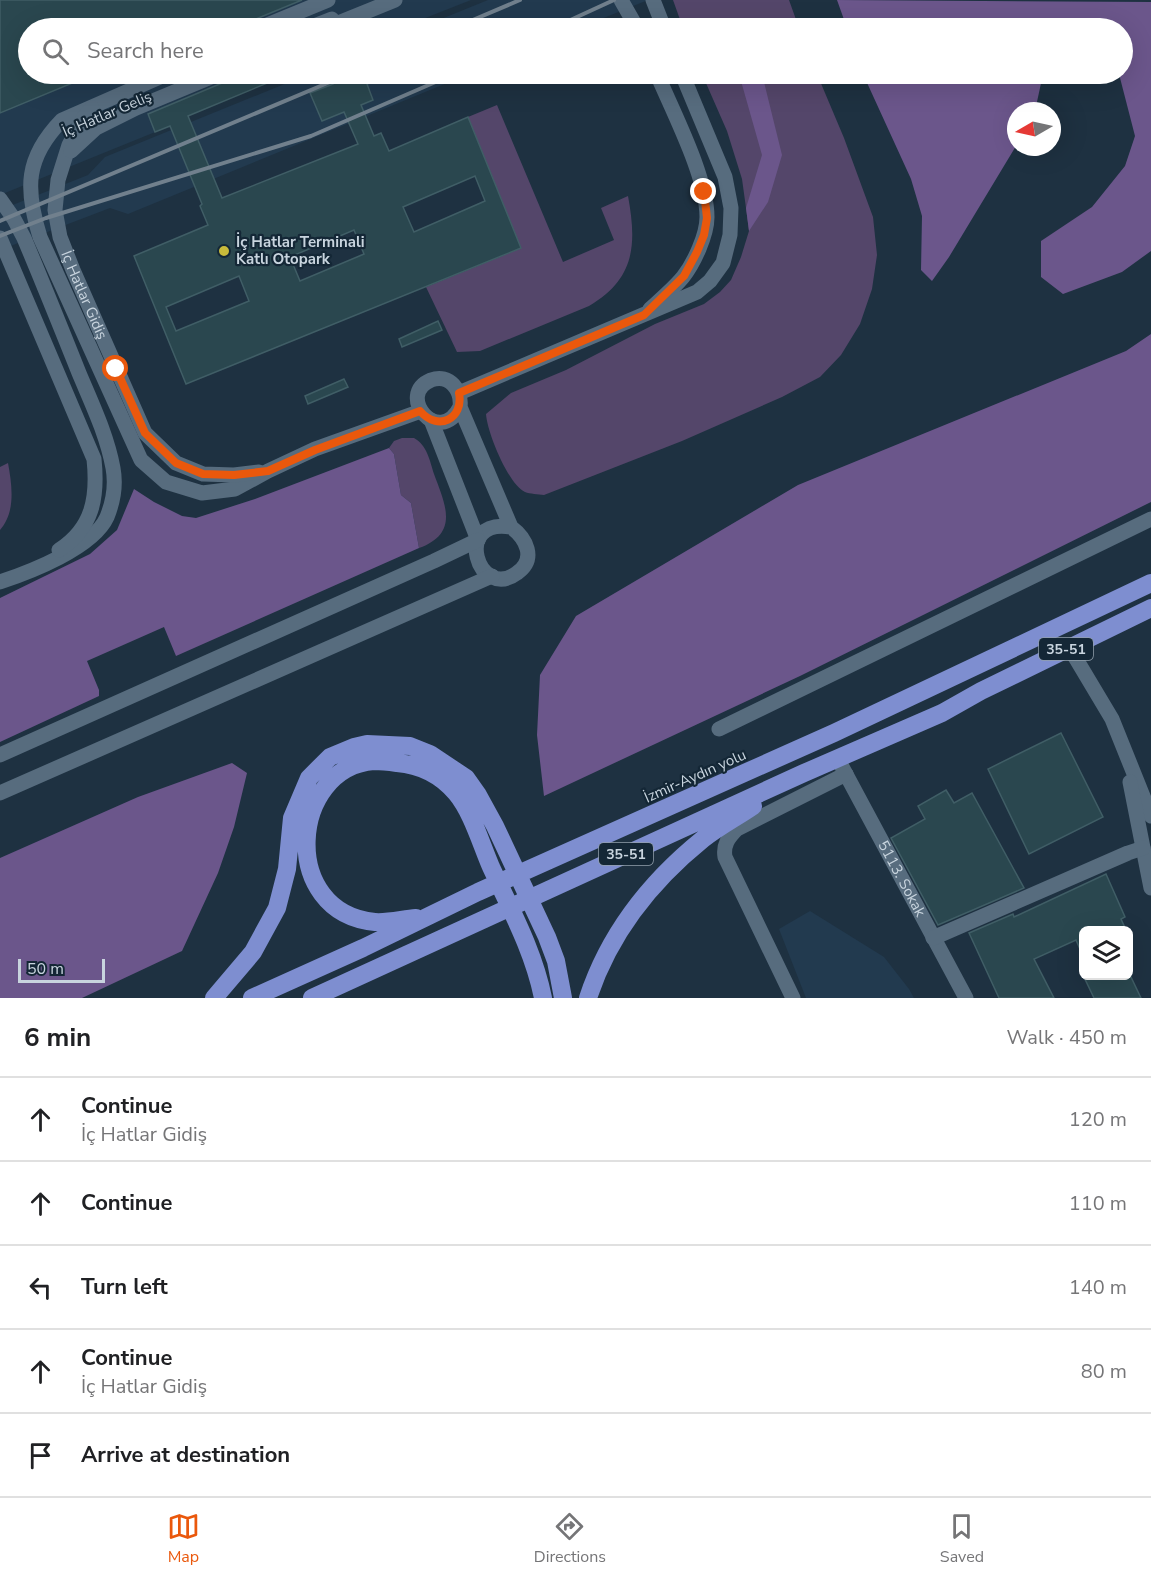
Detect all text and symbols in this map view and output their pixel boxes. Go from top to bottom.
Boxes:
search box [18,18,1133,84]
icon: search [39,35,72,68]
text: Search here [87,36,204,66]
street label: İç Hatlar Geliş [59,86,155,142]
north arrow [1007,102,1061,156]
route end [690,178,716,204]
place label: İç Hatlar Terminali Katlı Otopark [236,232,365,269]
marker: İç Hatlar Terminali Katlı Otopark [217,244,231,258]
street label: İç Hatlar Gidiş [56,248,112,342]
route start [102,355,128,381]
road number: 35-51 [1039,638,1093,660]
street label: İzmir-Aydın yolu [641,745,749,807]
street label: 5113. Sokak [873,837,931,921]
road number: 35-51 [599,843,653,865]
map controls [1079,926,1133,980]
button: layers [1079,926,1133,980]
scale bar [18,956,105,983]
text: 50 m [27,958,64,980]
text: 6 min [24,1020,91,1055]
text: Walk · 450 m [1007,1024,1127,1051]
text: Continue [81,1091,172,1121]
icon: ahead [24,1103,57,1136]
text: 120 m [1069,1106,1127,1133]
text: İç Hatlar Gidiş [81,1121,207,1148]
icon: ahead [24,1187,57,1220]
text: Continue [81,1188,172,1218]
text: 110 m [1069,1190,1127,1217]
icon: left [24,1271,57,1304]
text: Turn left [81,1272,168,1302]
text: 140 m [1069,1274,1127,1301]
text: Continue [81,1343,172,1373]
icon: ahead [24,1355,57,1388]
text: 80 m [1081,1358,1127,1385]
text: İç Hatlar Gidiş [81,1373,207,1400]
icon: arrive [24,1439,57,1472]
text: Arrive at destination [81,1440,290,1470]
tab: Map [167,1510,200,1568]
tab: Directions [534,1510,606,1568]
tab: Saved [940,1510,984,1568]

